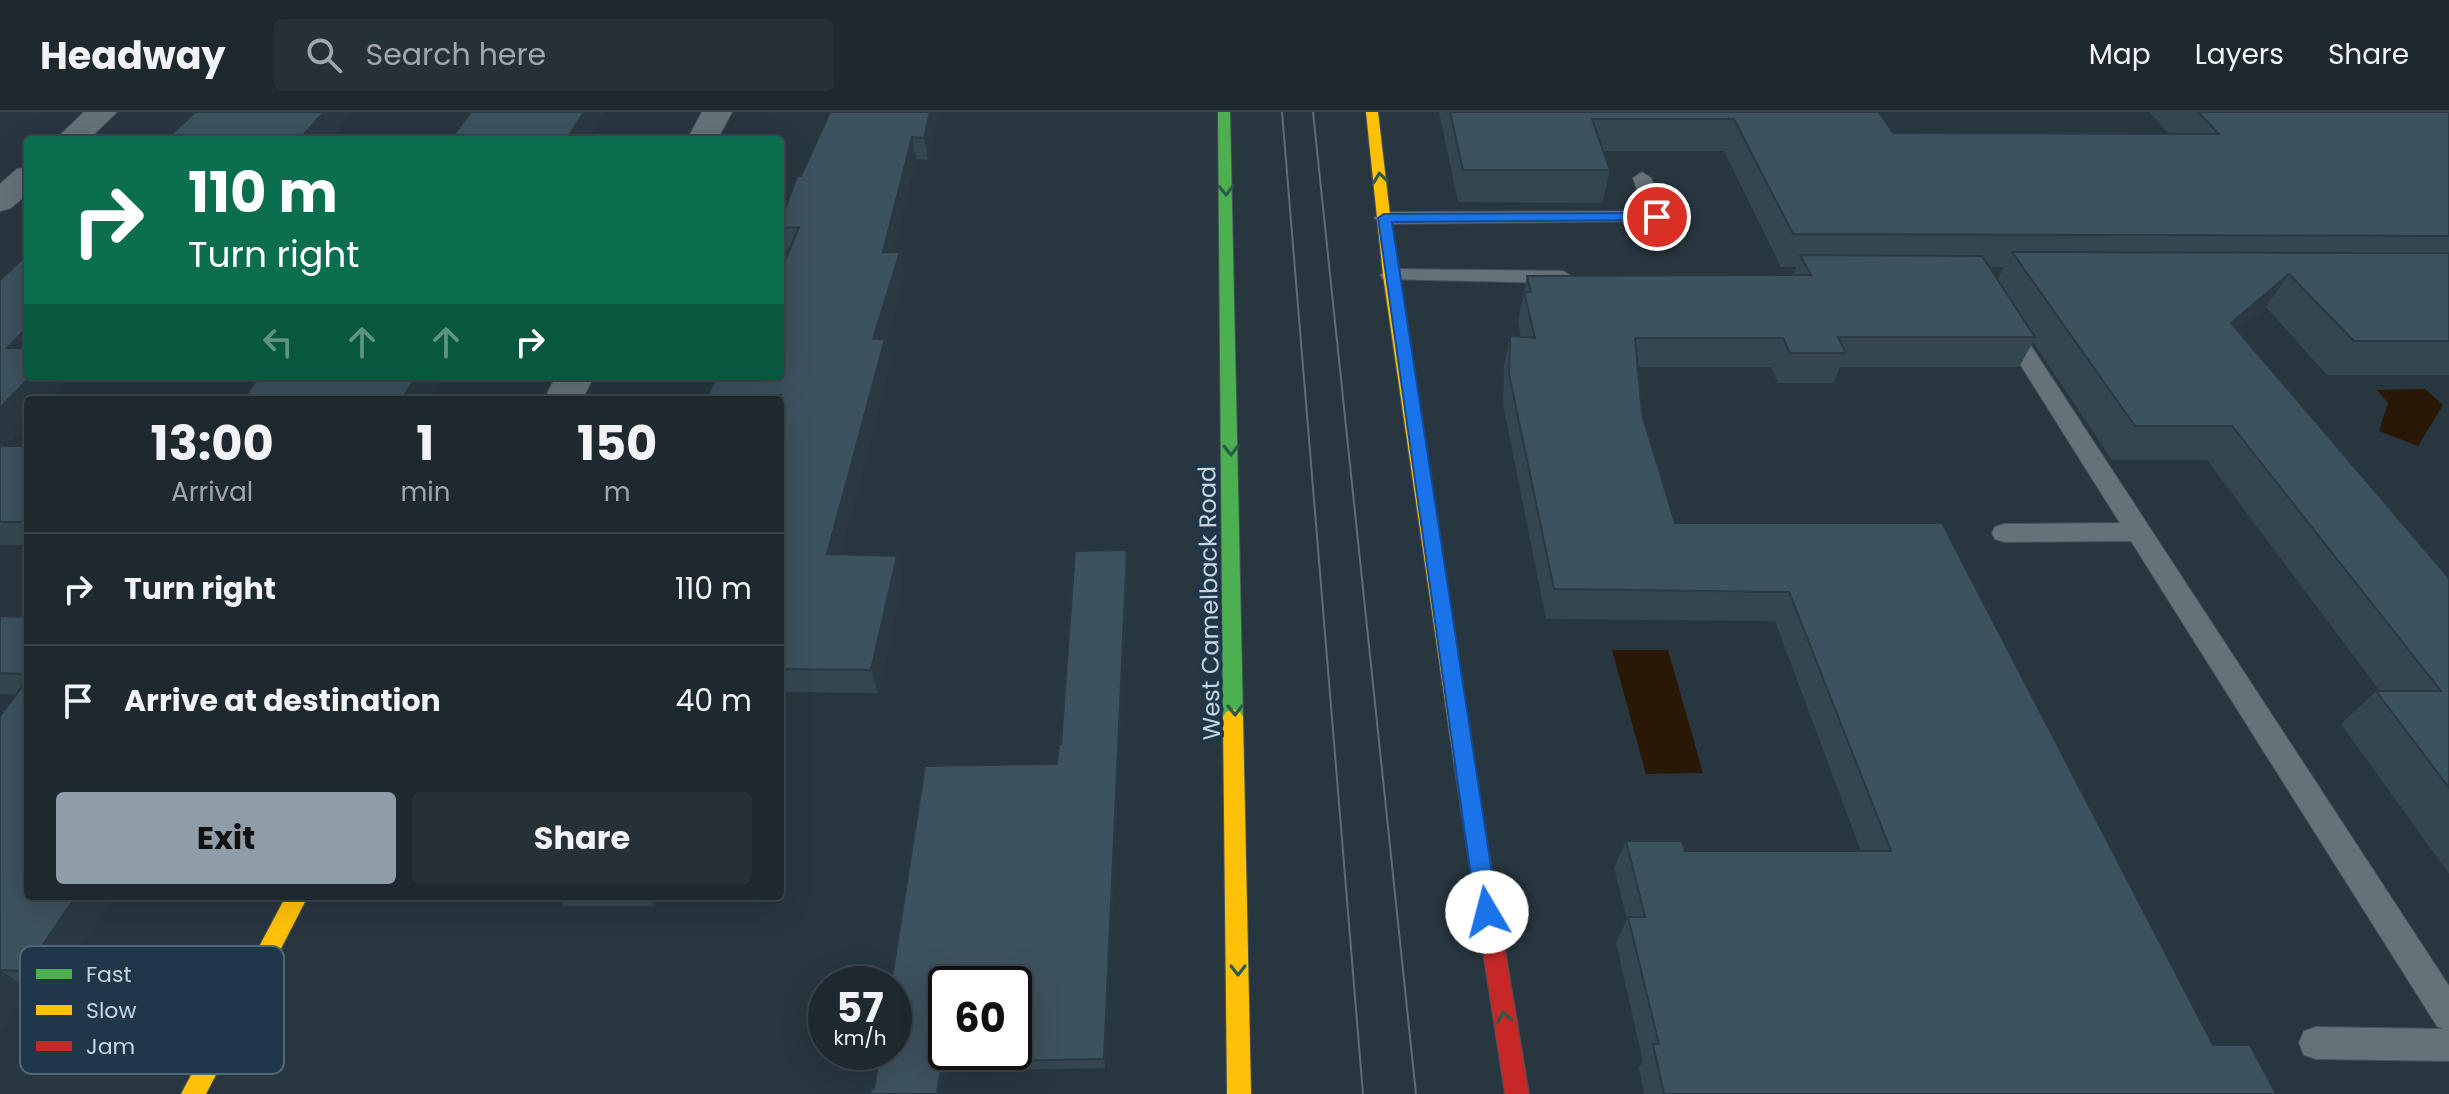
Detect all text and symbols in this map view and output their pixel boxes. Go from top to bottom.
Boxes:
search box [274,19,834,91]
text: Headway [40,29,226,82]
icon: search [302,33,346,77]
text: Search here [366,33,546,76]
text: Map [2089,35,2151,74]
text: Layers [2195,35,2284,74]
text: Share [2328,35,2409,74]
text: 110 m [188,153,338,232]
icon: right [56,168,160,272]
one-way arrow [1371,171,1388,184]
pin [1623,183,1691,251]
one-way arrow [1217,184,1235,197]
icon: arrive [1635,195,1679,239]
text: Turn right [188,229,359,280]
icon: left [256,320,300,364]
icon: ahead [340,320,384,364]
icon: ahead [424,320,468,364]
icon: right [508,320,552,364]
text: 13:00 [151,410,274,477]
text: 1 [416,410,434,477]
text: 150 [577,410,657,477]
one-way arrow [1223,444,1240,457]
street label: West Camelback Road [1190,466,1228,740]
text: Arrival [171,474,253,510]
text: min [400,474,450,510]
text: m [604,474,631,510]
icon: right [56,567,100,611]
text: Turn right [124,567,276,610]
text: 110 m [675,567,752,610]
icon: arrive [56,679,100,723]
text: Arrive at destination [124,679,441,722]
text: 40 m [675,679,752,722]
one-way arrow [1226,704,1244,717]
button: Exit [56,792,396,884]
button: Share [412,792,752,884]
position arrow [1445,870,1529,954]
legend [20,946,284,1074]
text: Fast [86,959,131,990]
one-way arrow [1229,964,1247,977]
speed limit sign: 60 [928,966,1032,1070]
text: 57 [836,980,884,1036]
text: Slow [86,995,136,1026]
one-way arrow [1496,1010,1513,1024]
text: km/h [833,1024,887,1052]
text: Jam [86,1031,135,1062]

